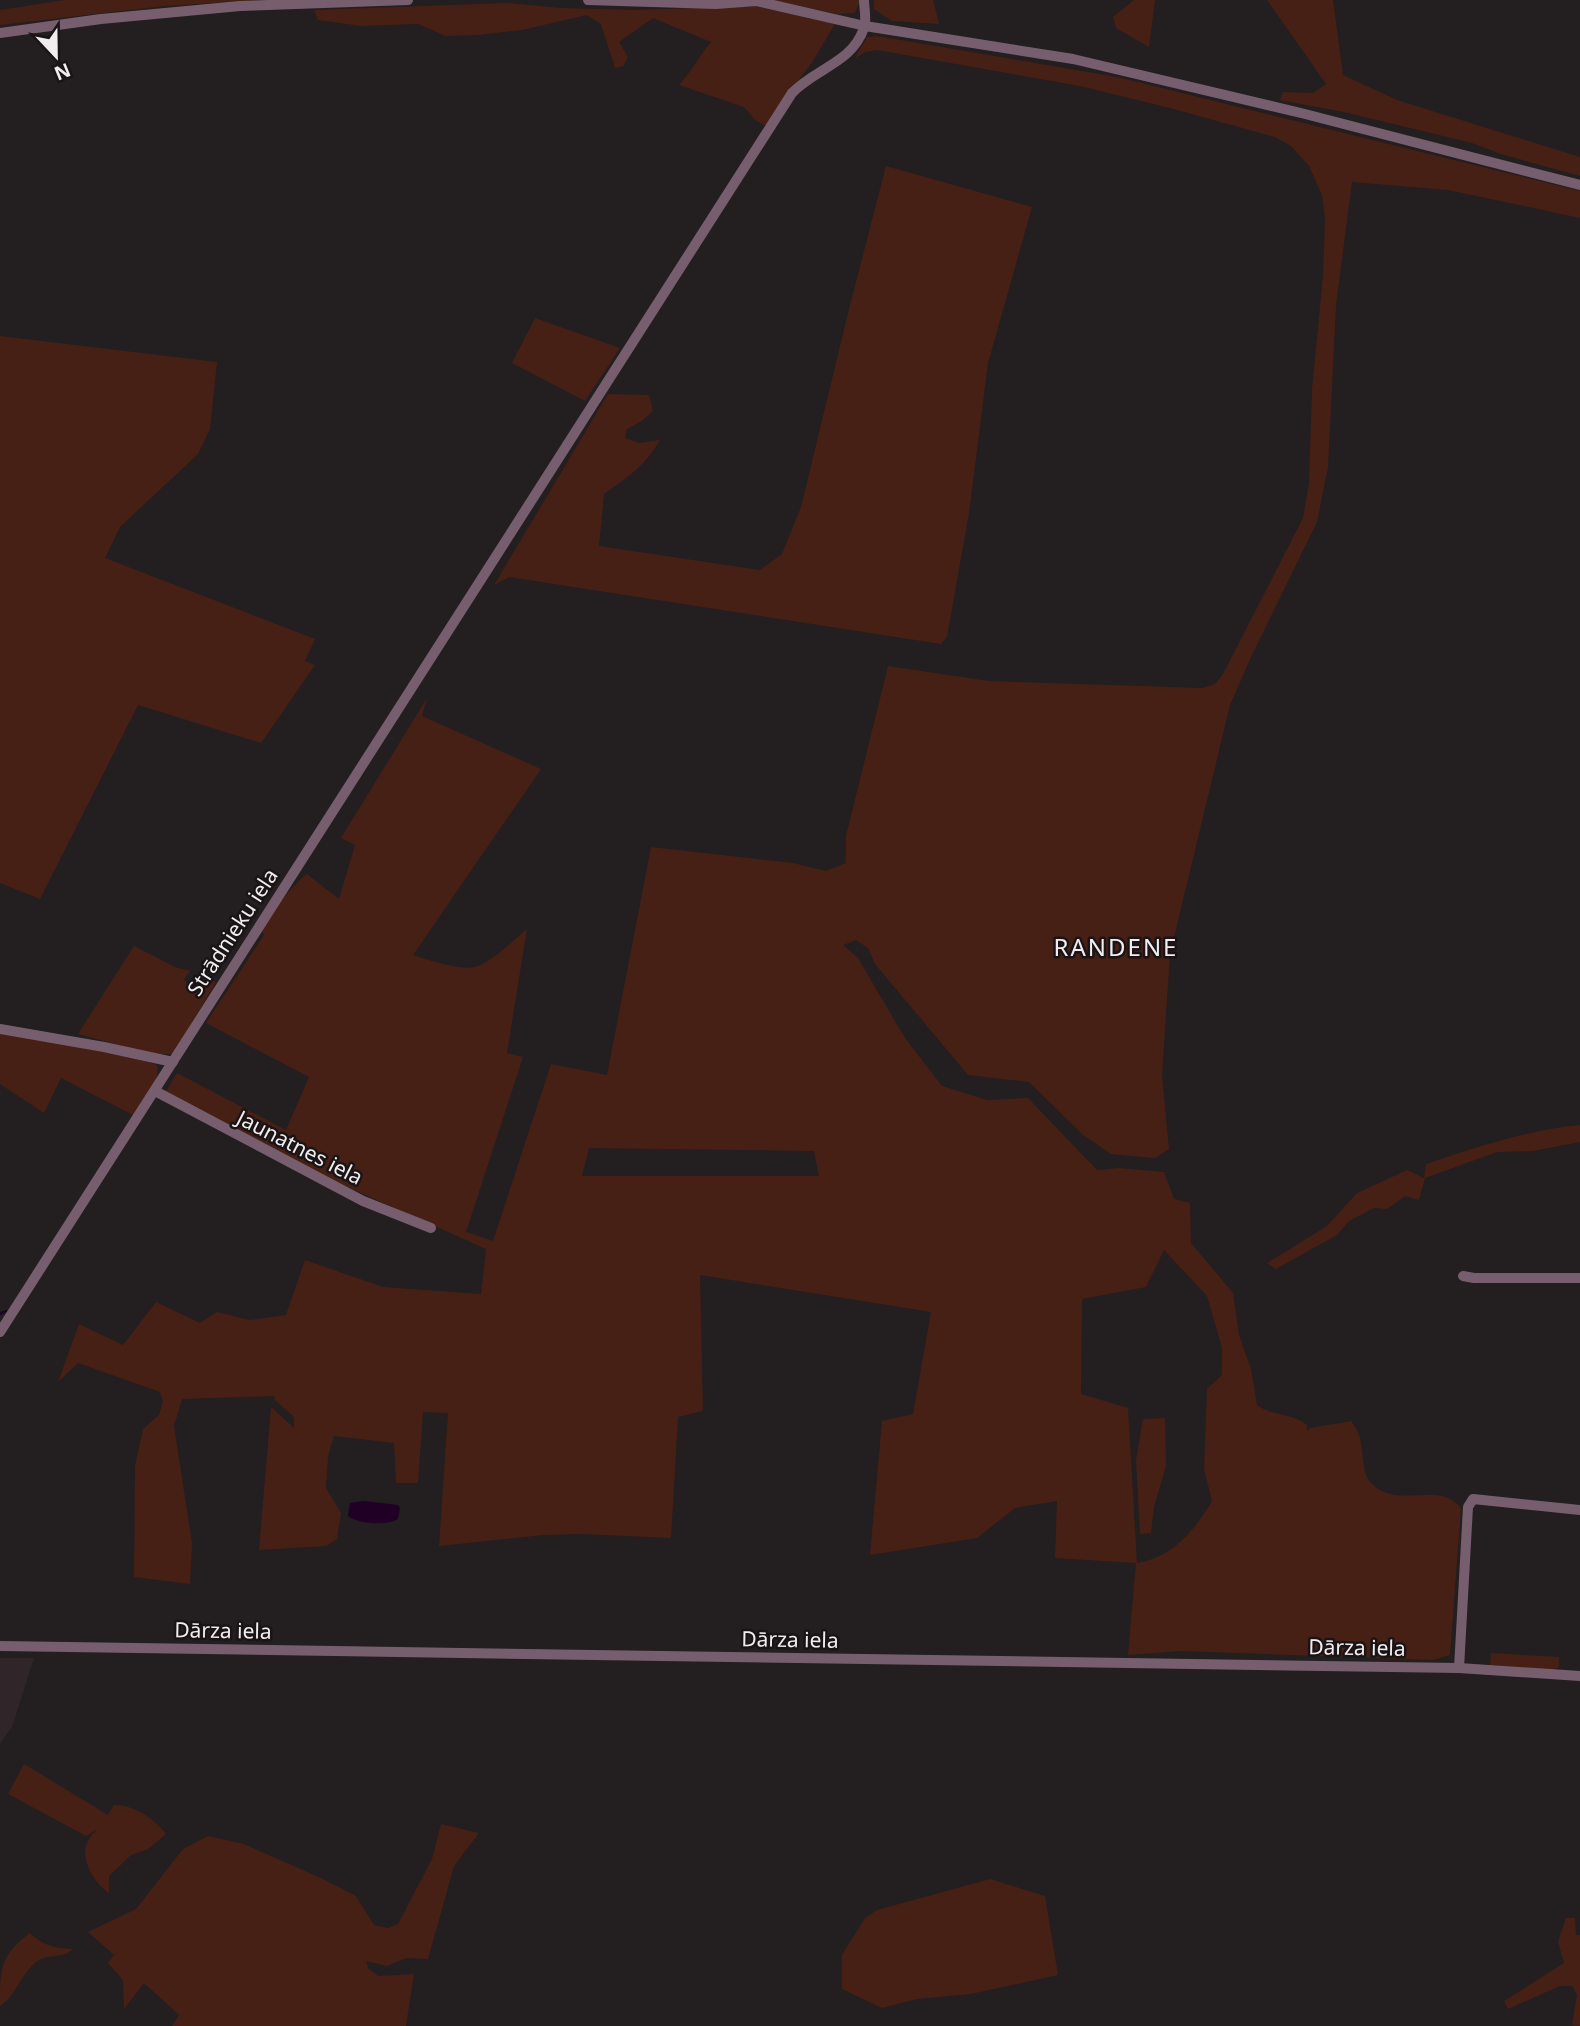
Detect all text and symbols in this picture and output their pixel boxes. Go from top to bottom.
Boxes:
north arrow [21,21,91,91]
text: N [50,57,74,87]
street label: Strādnieku iela [180,863,284,1001]
district label: RANDENE [1054,930,1178,963]
street label: Jaunatnes iela [231,1102,368,1191]
street label: Dārza iela [174,1615,272,1645]
street label: Dārza iela [741,1624,839,1654]
street label: Dārza iela [1308,1632,1406,1662]

